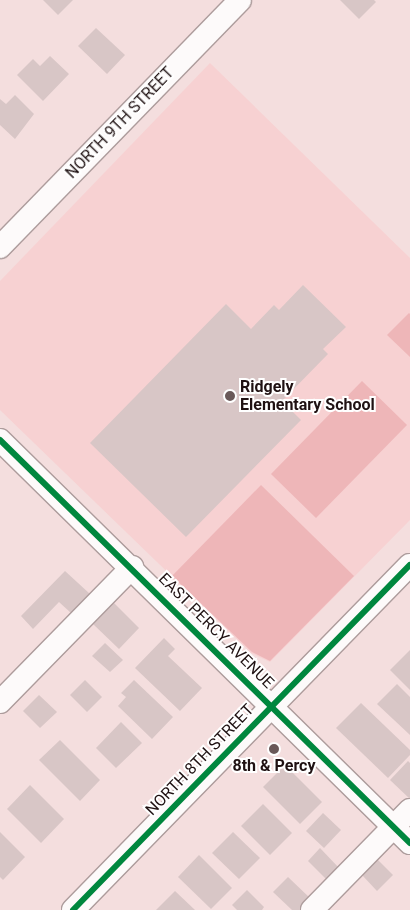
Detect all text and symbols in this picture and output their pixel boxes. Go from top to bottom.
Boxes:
street label: NORTH 9TH STREET [62,63,178,183]
place label: Ridgely Elementary School [240,377,375,415]
marker: Ridgely Elementary School [224,390,236,402]
street label: EAST PERCY AVENUE [154,569,278,693]
street label: NORTH 8TH STREET [142,700,258,820]
marker: 8th & Percy [268,743,280,755]
place label: 8th & Percy [233,756,315,776]

